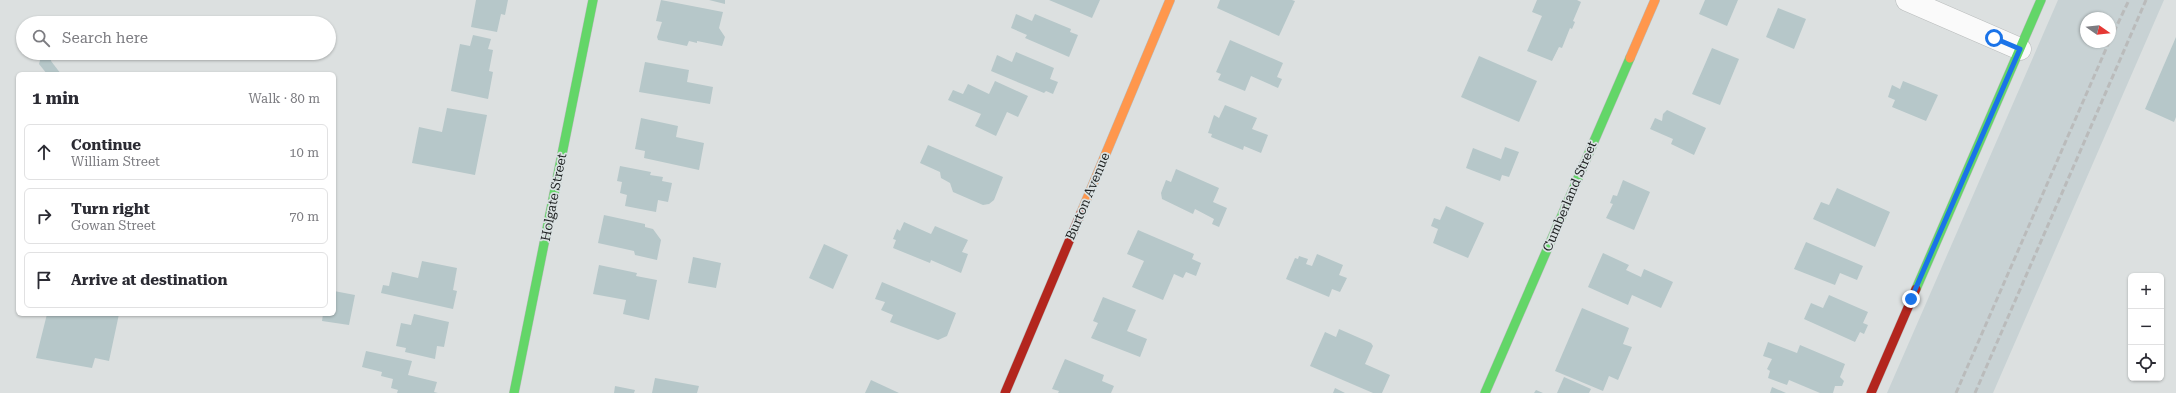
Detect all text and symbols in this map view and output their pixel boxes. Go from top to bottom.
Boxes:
north arrow [2080,12,2116,48]
search box [16,16,336,60]
icon: search [30,27,52,49]
text: Search here [62,29,148,47]
route start [1985,29,2003,47]
text: 1 min [32,88,79,108]
text: Walk · 80 m [248,91,320,106]
text: Continue [71,136,141,154]
street label: Cumberland Street [1539,139,1600,254]
icon: ahead [33,141,55,163]
text: 10 m [289,145,319,160]
street label: Burton Avenue [1062,150,1113,242]
street label: Holgate Street [538,152,569,242]
text: William Street [71,154,160,169]
text: Turn right [71,200,150,218]
icon: right [33,205,55,227]
text: 70 m [289,209,319,224]
text: Gowan Street [71,218,156,233]
icon: arrive [33,269,55,291]
text: Arrive at destination [71,271,227,289]
map controls [2128,273,2164,381]
button: + [2128,273,2164,309]
route end [1902,290,1920,308]
button: − [2128,309,2164,345]
button: locate [2128,345,2164,381]

